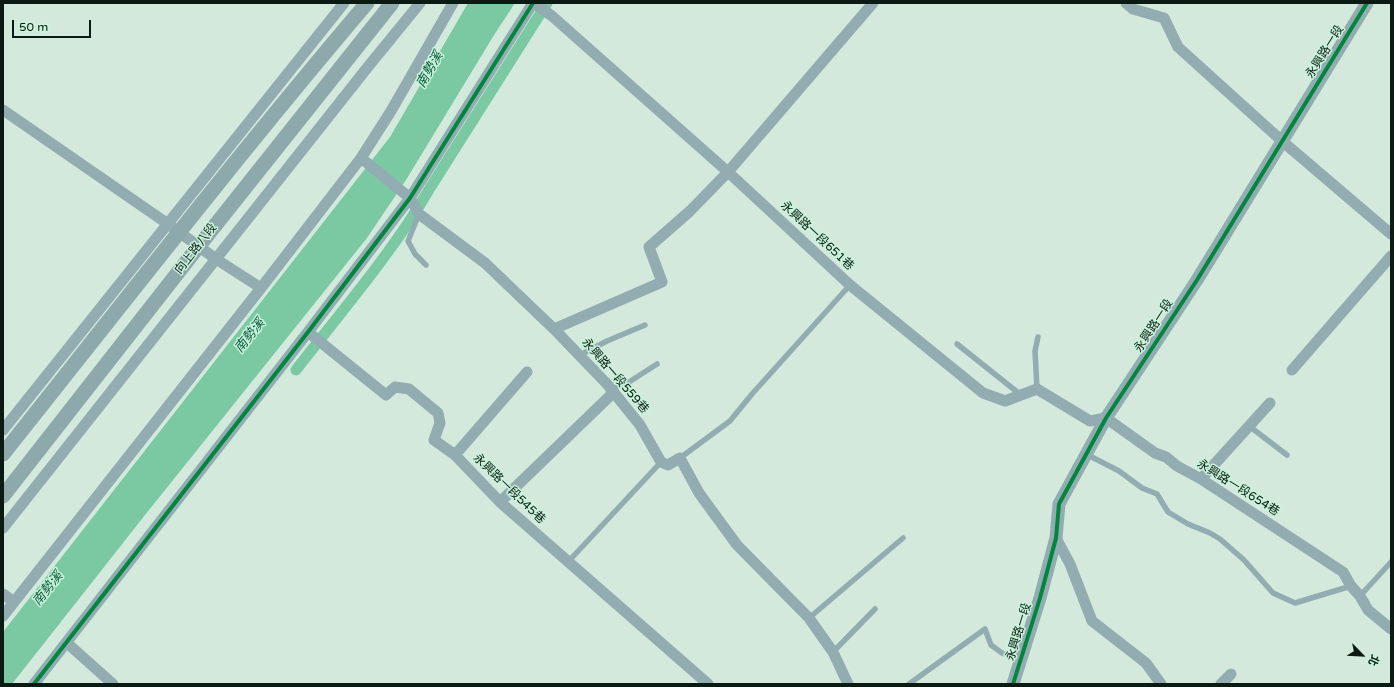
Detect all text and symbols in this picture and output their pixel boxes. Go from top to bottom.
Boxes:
scale bar [14,12,93,38]
text: 50 m [19,20,48,34]
street label: 永興路一段 [1303,23,1347,81]
water label: 南勢溪 [413,49,447,91]
street label: 永興路一段651巷 [777,198,857,274]
street label: 向上路八段 [172,221,220,277]
street label: 永興路一段 [1132,297,1176,355]
water label: 南勢溪 [232,316,268,356]
street label: 永興路一段559巷 [579,336,651,416]
street label: 永興路一段545巷 [470,451,548,527]
street label: 永興路一段654巷 [1194,457,1282,519]
water label: 南勢溪 [30,569,66,609]
street label: 永興路一段 [1003,601,1035,663]
north arrow [1342,635,1382,675]
text: 北 [1365,652,1382,668]

